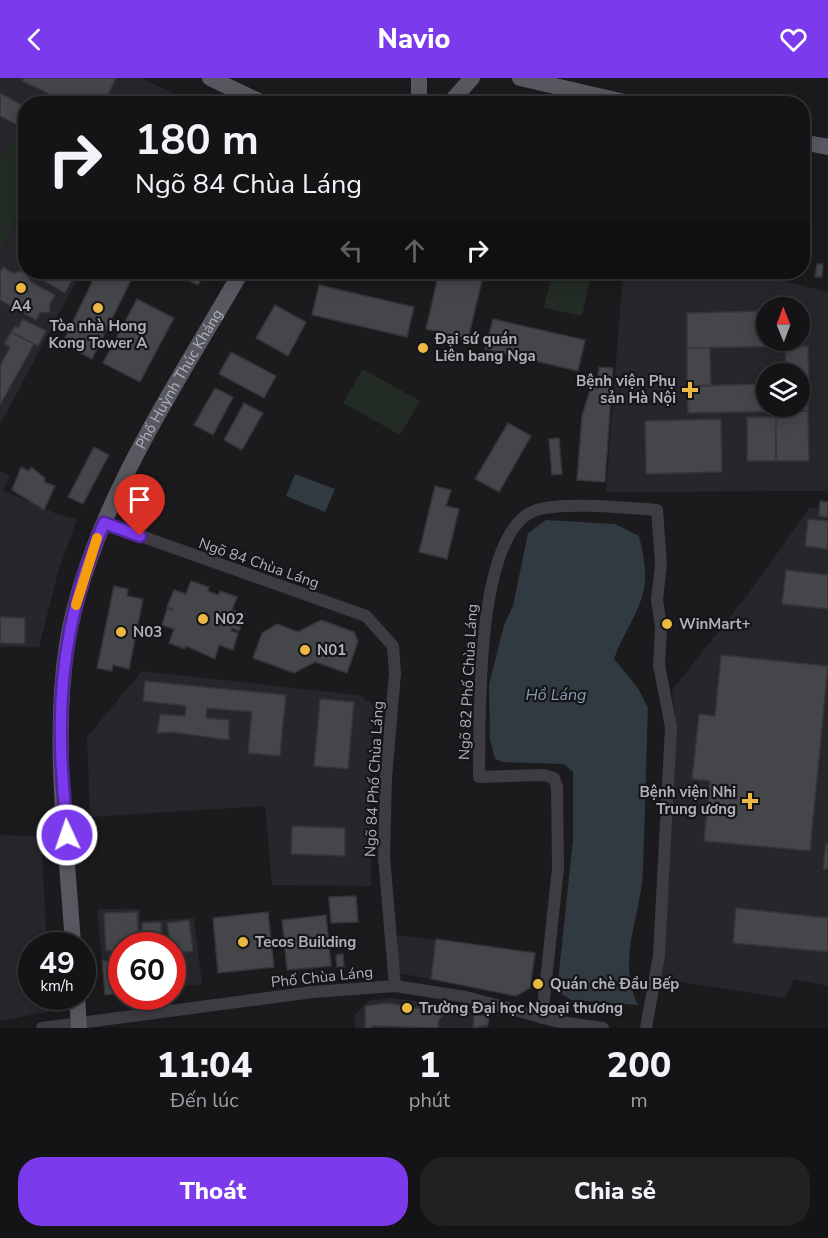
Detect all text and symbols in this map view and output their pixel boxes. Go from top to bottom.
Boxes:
text: Navio [378,21,450,58]
icon: back [18,23,51,56]
icon: heart [777,23,810,56]
text: 180 m [135,112,259,169]
icon: right [36,120,114,198]
text: Ngõ 84 Chùa Láng [135,166,362,203]
icon: left [335,234,368,267]
icon: ahead [398,234,431,267]
icon: right [461,234,494,267]
marker: A4 [14,281,28,295]
place label: A4 [11,296,31,316]
north arrow [756,297,810,351]
map controls [756,297,810,417]
marker: Tòa nhà Hong Kong Tower A [91,301,105,315]
street label: Phố Huỳnh Thúc Kháng [131,305,227,453]
place label: Tòa nhà Hong Kong Tower A [49,316,148,353]
place label: Đại sứ quán Liên bang Nga [434,329,536,366]
marker: Đại sứ quán Liên bang Nga [416,341,430,355]
button: layers [756,363,810,417]
place label: Bệnh viện Phụ sản Hà Nội [576,371,676,408]
marker: Bệnh viện Phụ sản Hà Nội [681,381,699,399]
pin [114,474,165,536]
icon: arrive [123,483,156,516]
street label: Ngõ 84 Chùa Láng [196,533,322,593]
street label: Ngõ 82 Phố Chùa Láng [454,603,482,761]
place label: N02 [215,609,244,629]
marker: N02 [196,612,210,626]
place label: WinMart+ [679,614,751,634]
marker: WinMart+ [660,617,674,631]
place label: N03 [133,622,162,642]
marker: N03 [114,625,128,639]
place label: N01 [317,640,346,660]
marker: N01 [298,643,312,657]
water label: Hồ Láng [526,684,586,706]
street label: Ngõ 84 Phố Chùa Láng [360,700,388,858]
place label: Bệnh viện Nhi Trung ương [639,782,736,819]
marker: Bệnh viện Nhi Trung ương [741,792,759,810]
position arrow [35,803,99,867]
speed limit sign: 60 [108,932,186,1010]
place label: Tecos Building [255,932,356,952]
marker: Tecos Building [236,935,250,949]
text: 49 [39,943,75,984]
street label: Phố Chùa Láng [270,962,374,992]
place label: Quán chè Đầu Bếp [550,974,679,994]
text: km/h [40,976,74,996]
marker: Quán chè Đầu Bếp [531,977,545,991]
place label: Trường Đại học Ngoại thương [419,998,623,1018]
marker: Trường Đại học Ngoại thương [400,1001,414,1015]
text: 11:04 [157,1041,252,1090]
text: 1 [419,1041,440,1090]
text: 200 [607,1041,671,1090]
text: Đến lúc [170,1087,239,1114]
text: phút [409,1087,450,1114]
text: m [630,1087,648,1114]
button: Thoát [18,1157,408,1226]
button: Chia sẻ [420,1157,810,1226]

